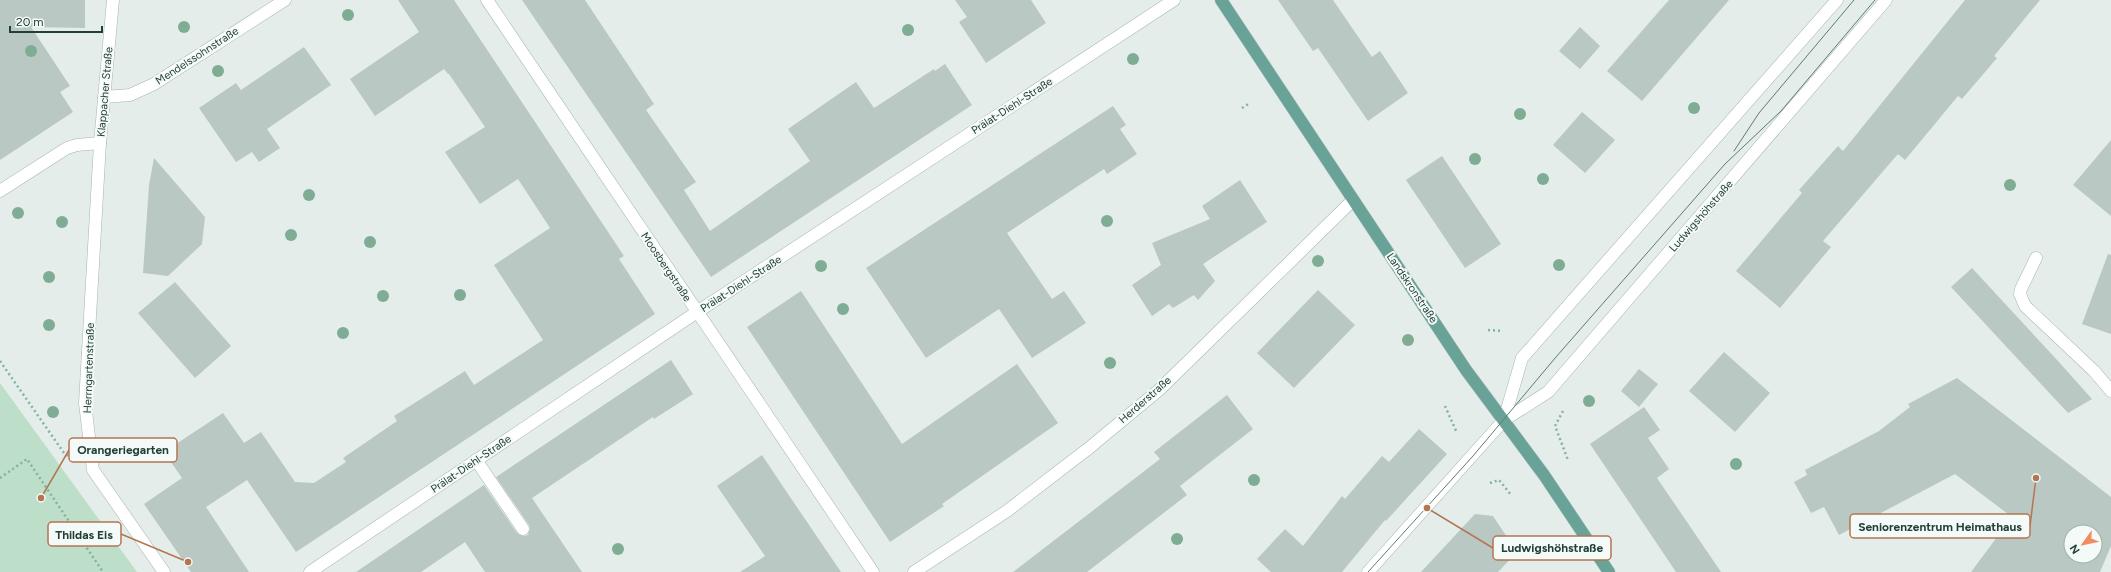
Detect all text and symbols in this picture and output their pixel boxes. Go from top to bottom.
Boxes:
scale bar [10,8,102,34]
text: 20 m [16,15,44,29]
street label: Mendelssohnstraße [153,24,241,88]
street label: Klappacher Straße [95,46,115,138]
street label: Prälat-Diehl-Straße [969,75,1055,137]
street label: Ludwigshöhstraße [1666,178,1736,254]
street label: Moosbergstraße [638,230,694,304]
street label: Landskronstraße [1384,251,1440,325]
street label: Prälat-Diehl-Straße [698,253,784,315]
street label: Herrngartenstraße [81,322,97,414]
street label: Herderstraße [1116,374,1174,426]
street label: Prälat-Diehl-Straße [428,432,514,496]
callout: Orangeriegarten [69,438,177,462]
text: Orangeriegarten [77,443,169,457]
callout: Seniorenzentrum Heimathaus [1850,514,2030,538]
text: Seniorenzentrum Heimathaus [1858,520,2022,534]
callout: Thildas Eis [48,522,121,546]
north arrow [2063,524,2103,564]
text: Thildas Eis [55,528,113,542]
callout: Ludwigshöhstraße [1493,536,1611,560]
text: Ludwigshöhstraße [1501,541,1603,555]
text: N [2067,542,2083,556]

